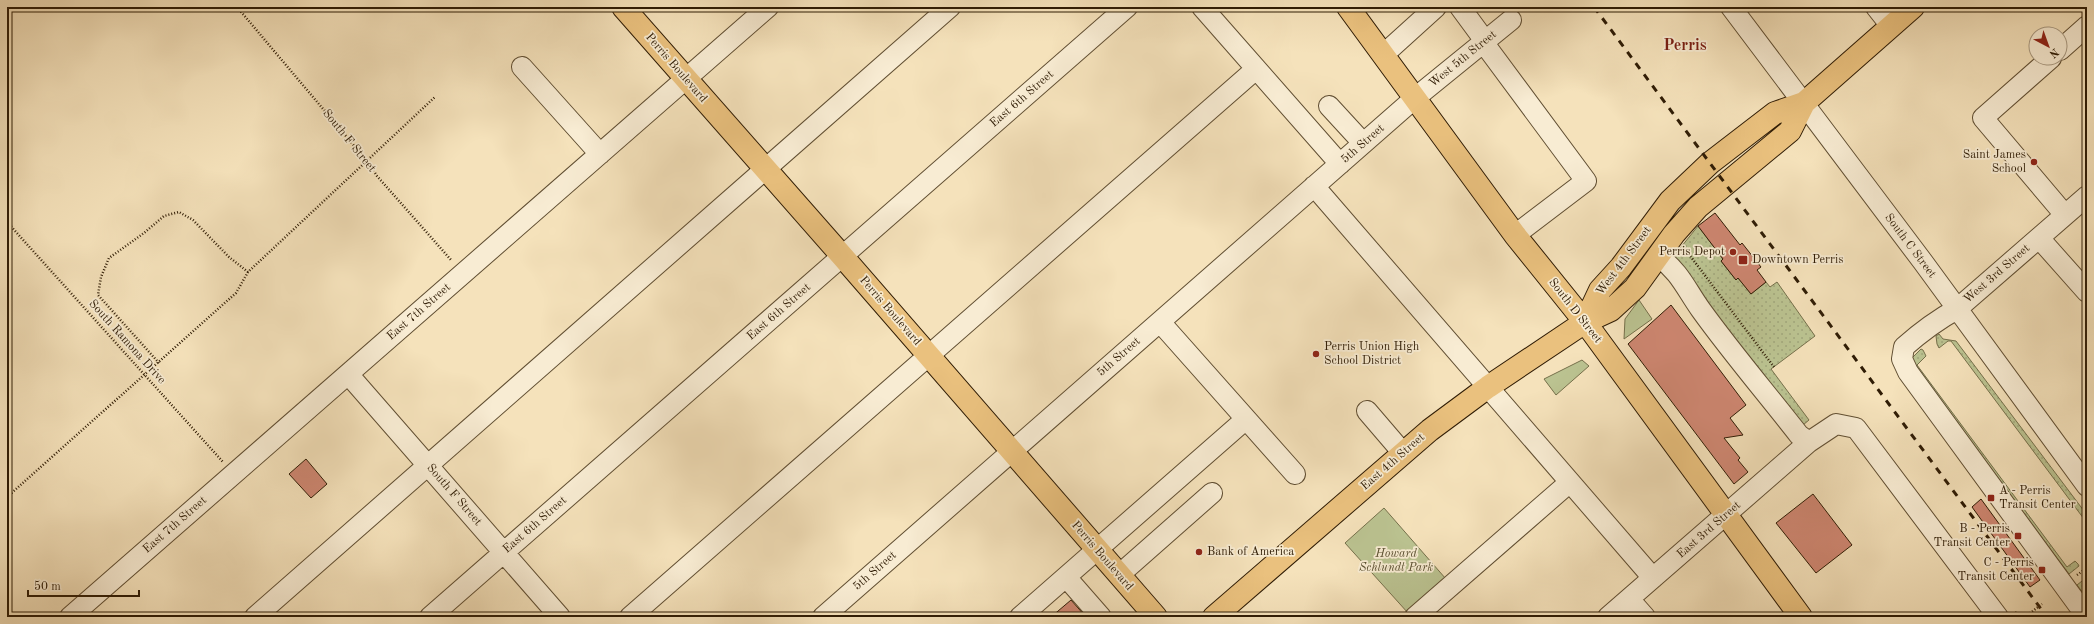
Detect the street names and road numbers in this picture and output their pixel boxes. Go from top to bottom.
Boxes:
street label: West 5th Street [1426,28,1499,90]
street label: Perris Boulevard [643,31,709,105]
street label: East 6th Street [988,68,1056,130]
street label: South F Street [320,107,378,175]
street label: 5th Street [1338,121,1387,166]
street label: South C Street [1882,212,1938,280]
street label: West 4th Street [1594,224,1654,298]
street label: West 3rd Street [1962,242,2032,306]
street label: Perris Boulevard [857,274,923,348]
street label: South D Street [1546,276,1604,346]
street label: East 7th Street [385,281,453,343]
street label: East 6th Street [745,281,813,343]
street label: South Ramona Drive [86,298,168,387]
street label: 5th Street [1094,334,1143,379]
street label: East 4th Street [1359,431,1427,493]
street label: South F Street [424,462,484,528]
street label: East 7th Street [141,494,209,556]
street label: East 6th Street [501,494,569,556]
street label: East 3rd Street [1675,499,1743,561]
street label: Perris Boulevard [1069,519,1135,593]
street label: 5th Street [850,548,899,593]

